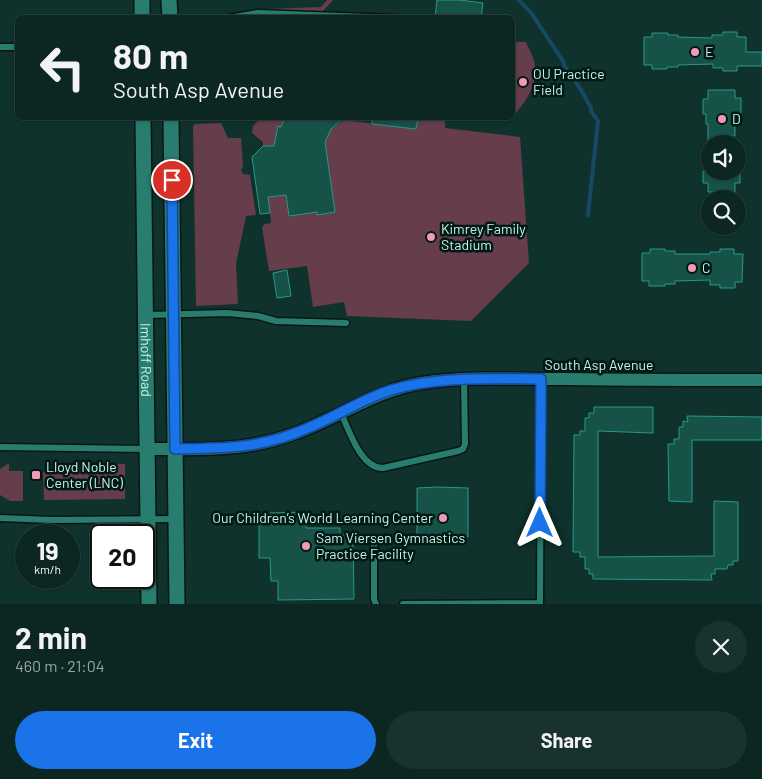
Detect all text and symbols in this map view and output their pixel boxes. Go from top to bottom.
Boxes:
text: 80 m [113,34,188,76]
icon: left [30,35,95,100]
place label: E [705,43,713,60]
marker: E [689,46,701,58]
place label: OU Practice Field [533,65,605,98]
text: South Asp Avenue [113,76,284,102]
marker: OU Practice Field [517,76,529,88]
place label: D [732,110,741,127]
marker: D [716,113,728,125]
map controls [701,135,746,235]
button: sound [701,135,746,180]
pin [151,159,193,201]
icon: arrive [158,166,186,194]
button: search [701,190,746,235]
place label: Kimrey Family Stadium [441,220,526,253]
marker: Kimrey Family Stadium [425,231,437,243]
place label: C [702,259,711,276]
marker: C [686,262,698,274]
street label: Imhoff Road [138,323,155,397]
street label: South Asp Avenue [544,356,654,373]
place label: Lloyd Noble Center (LNC) [46,458,123,491]
marker: Lloyd Noble Center (LNC) [30,469,42,481]
position arrow [513,496,565,548]
place label: Our Children’s World Learning Center [212,509,433,526]
marker: Our Children’s World Learning Center [437,512,449,524]
speed limit sign: 20 [90,524,155,589]
place label: Sam Viersen Gymnastics Practice Facility [316,529,466,562]
text: 19 [36,535,59,565]
marker: Sam Viersen Gymnastics Practice Facility [300,540,312,552]
text: km/h [34,562,61,576]
text: 2 min [15,619,87,655]
button: close [695,621,747,673]
text: 460 m · 21:04 [15,656,105,675]
button: Exit [15,711,376,769]
button: Share [386,711,747,769]

